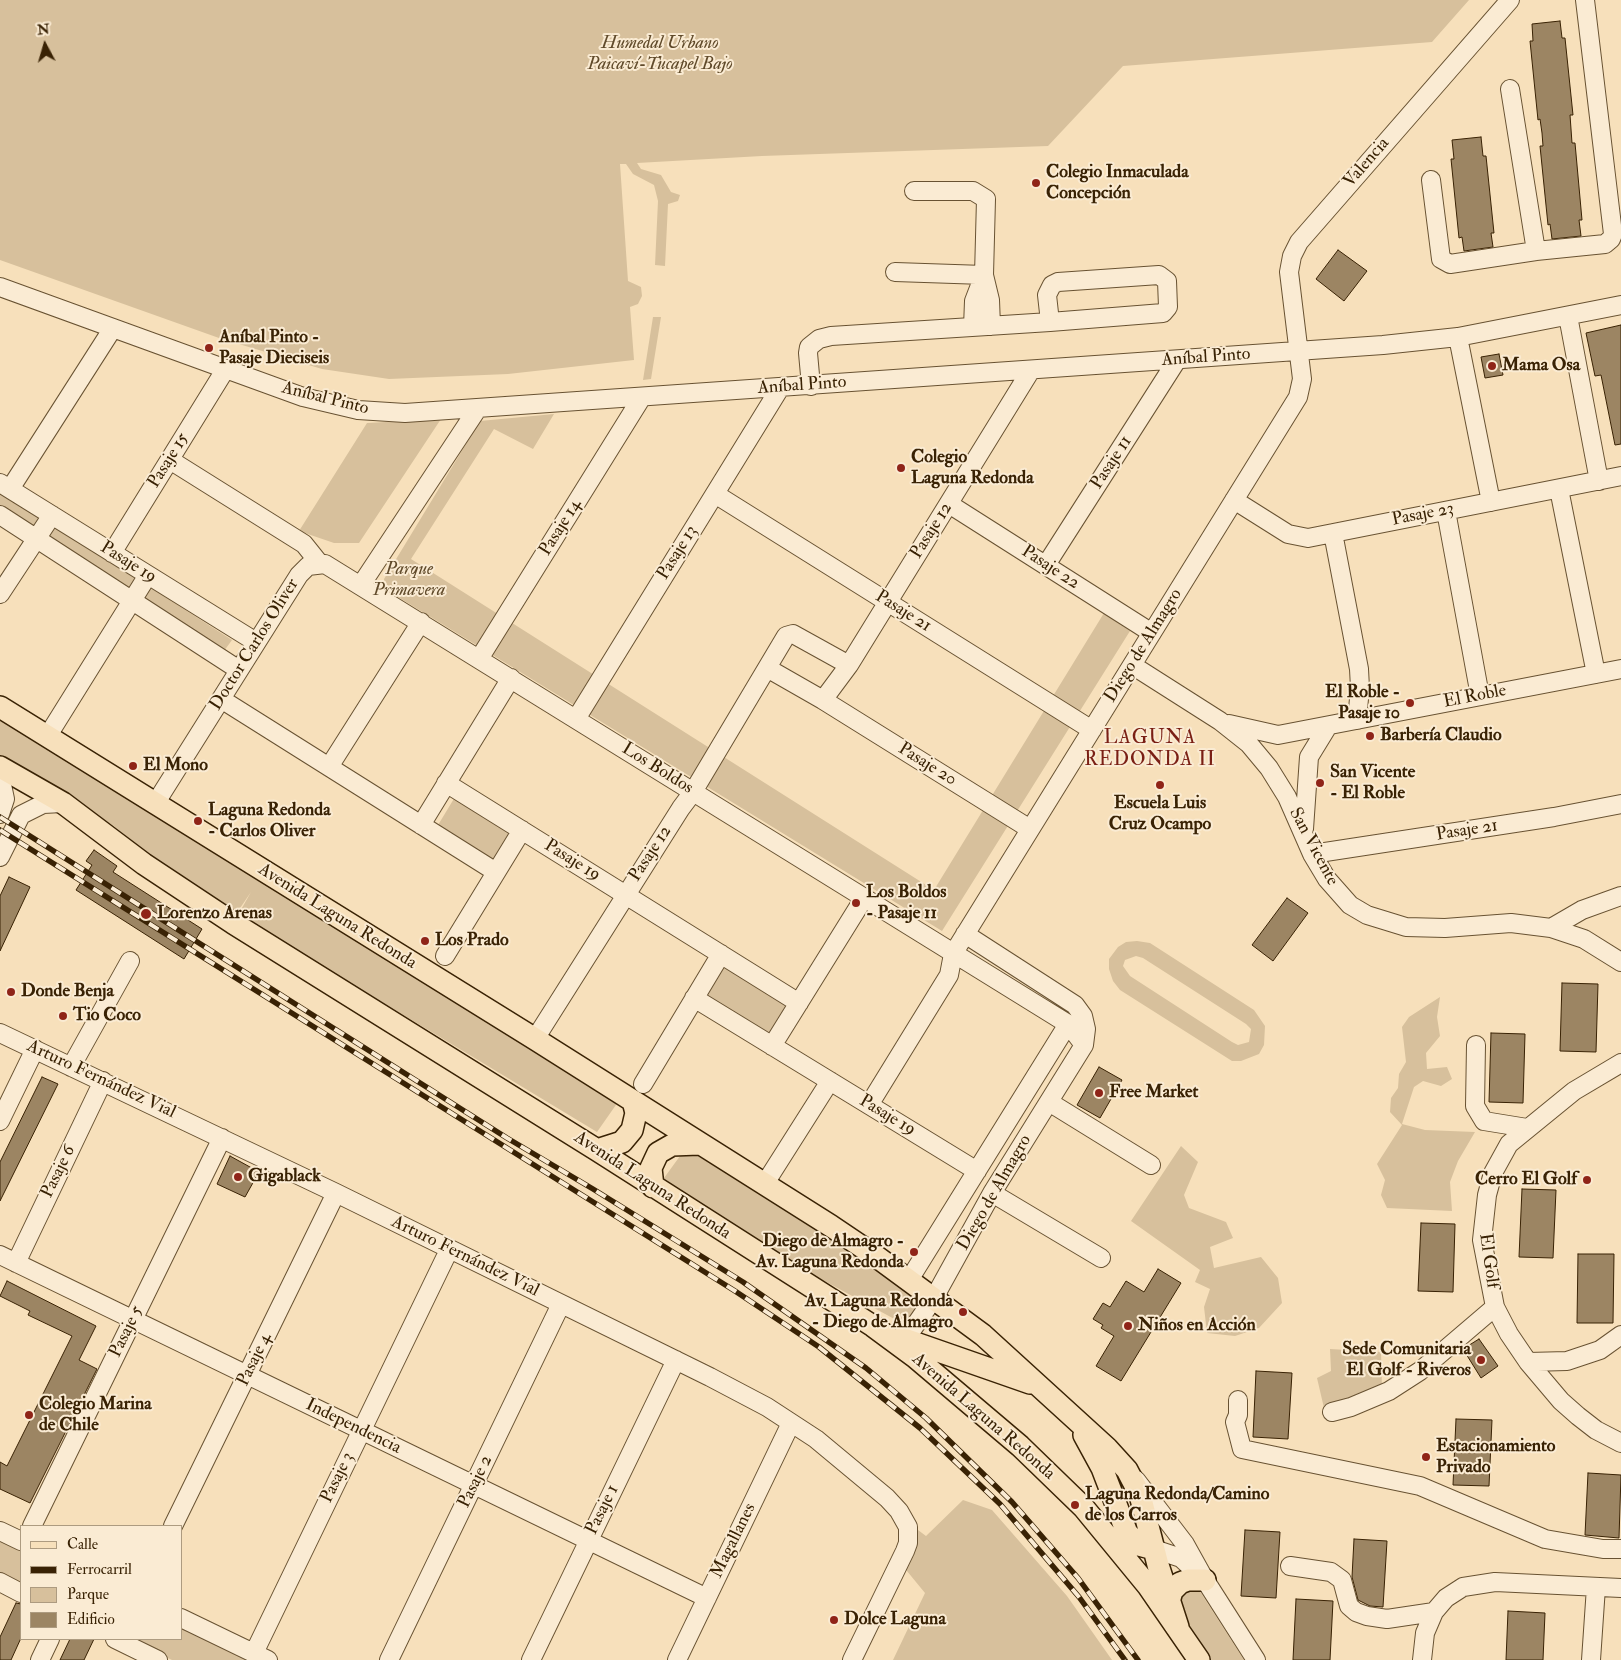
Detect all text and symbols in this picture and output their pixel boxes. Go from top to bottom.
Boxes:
north arrow [20,20,70,70]
text: N [36,20,50,39]
park label: Humedal Urbano Paicaví-Tucapel Bajo [587,33,733,76]
street label: Valencia [1339,134,1395,192]
place label: Colegio Inmaculada Concepción [1046,162,1189,204]
marker: Colegio Inmaculada Concepción [1030,177,1042,189]
place label: Aníbal Pinto - Pasaje Dieciseis [219,327,329,369]
marker: Aníbal Pinto - Pasaje Dieciseis [203,342,215,354]
street label: Aníbal Pinto [1161,344,1251,372]
place label: Mama Osa [1502,355,1580,377]
marker: Mama Osa [1486,360,1498,372]
street label: Aníbal Pinto [757,372,847,400]
street label: Aníbal Pinto [279,378,371,420]
street label: Pasaje 15 [144,429,194,493]
street label: Pasaje 11 [1087,432,1137,494]
place label: Colegio Laguna Redonda [911,447,1034,489]
marker: Colegio Laguna Redonda [895,462,907,474]
street label: Pasaje 14 [535,496,587,560]
street label: Pasaje 23 [1390,498,1456,532]
street label: Pasaje 12 [906,499,958,563]
street label: Pasaje 13 [653,522,703,584]
street label: Pasaje 19 [96,537,160,589]
street label: Pasaje 22 [1017,541,1083,595]
park label: Parque Primavera [373,559,445,602]
street label: Doctor Carlos Oliver [206,575,304,715]
street label: Diego de Almagro [1100,585,1188,707]
street label: Pasaje 21 [871,586,935,638]
street label: El Roble [1442,680,1508,714]
place label: El Roble - Pasaje 10 [1325,682,1400,724]
marker: El Roble - Pasaje 10 [1404,697,1416,709]
place label: Barbería Claudio [1380,725,1502,747]
district label: LAGUNA REDONDA II [1083,728,1217,772]
marker: Barbería Claudio [1364,730,1376,742]
street label: Los Boldos [617,739,697,799]
street label: Pasaje 20 [894,739,960,791]
place label: El Mono [143,755,208,777]
marker: El Mono [127,760,139,772]
place label: San Vicente - El Roble [1330,762,1415,804]
marker: San Vicente - El Roble [1314,777,1326,789]
marker: Escuela Luis Cruz Ocampo [1154,779,1166,791]
place label: Escuela Luis Cruz Ocampo [1109,793,1211,836]
place label: Laguna Redonda - Carlos Oliver [208,800,331,842]
street label: San Vicente [1283,804,1343,890]
marker: Laguna Redonda - Carlos Oliver [192,815,204,827]
street label: Pasaje 21 [1435,815,1499,847]
street label: Pasaje 12 [625,822,677,886]
street label: Pasaje 19 [540,835,604,887]
street label: Avenida Laguna Redonda [254,859,420,975]
place label: Los Boldos - Pasaje 11 [866,882,946,924]
marker: Los Boldos - Pasaje 11 [850,897,862,909]
place label: Lorenzo Arenas [157,903,272,925]
marker: Lorenzo Arenas [139,907,153,921]
place label: Los Prado [435,930,509,952]
marker: Los Prado [419,935,431,947]
place label: Donde Benja [21,981,114,1003]
marker: Donde Benja [5,986,17,998]
place label: Tio Coco [73,1005,141,1027]
marker: Tio Coco [57,1010,69,1022]
street label: Arturo Fernández Vial [23,1036,179,1124]
place label: Free Market [1109,1082,1198,1104]
marker: Free Market [1093,1087,1105,1099]
street label: Pasaje 19 [855,1091,919,1141]
street label: Avenida Laguna Redonda [570,1127,734,1245]
street label: Diego de Almagro [953,1131,1037,1255]
street label: Pasaje 6 [37,1142,81,1202]
place label: Gigablack [248,1166,321,1188]
place label: Cerro El Golf [1475,1169,1577,1191]
marker: Gigablack [232,1171,244,1183]
marker: Cerro El Golf [1581,1174,1593,1186]
street label: Arturo Fernández Vial [388,1212,542,1302]
place label: Diego de Almagro - Av. Laguna Redonda [756,1231,904,1274]
street label: El Golf [1473,1232,1503,1290]
marker: Diego de Almagro - Av. Laguna Redonda [908,1246,920,1258]
place label: Av. Laguna Redonda - Diego de Almagro [805,1291,953,1334]
street label: Pasaje 5 [105,1303,149,1361]
marker: Av. Laguna Redonda - Diego de Almagro [957,1306,969,1318]
place label: Niños en Acción [1138,1315,1256,1337]
marker: Niños en Acción [1122,1320,1134,1332]
street label: Pasaje 4 [233,1330,277,1390]
place label: Sede Comunitaria El Golf - Riveros [1342,1339,1471,1382]
street label: Avenida Laguna Redonda [907,1349,1059,1485]
marker: Sede Comunitaria El Golf - Riveros [1475,1354,1487,1366]
place label: Colegio Marina de Chile [39,1394,152,1436]
street label: Independencia [302,1395,404,1459]
marker: Colegio Marina de Chile [23,1409,35,1421]
place label: Estacionamiento Privado [1436,1436,1555,1478]
street label: Pasaje 3 [317,1449,359,1507]
marker: Estacionamiento Privado [1420,1451,1432,1463]
street label: Pasaje 2 [454,1452,498,1512]
street label: Pasaje 1 [582,1481,624,1539]
place label: Laguna Redonda/Camino de los Carros [1085,1484,1269,1526]
marker: Laguna Redonda/Camino de los Carros [1069,1499,1081,1511]
street label: Magallanes [707,1500,761,1582]
legend [20,1525,182,1640]
text: Calle [67,1535,98,1554]
text: Ferrocarril [67,1560,132,1579]
text: Parque [67,1585,109,1604]
place label: Dolce Laguna [844,1609,946,1631]
text: Edificio [67,1610,115,1629]
marker: Dolce Laguna [828,1614,840,1626]

